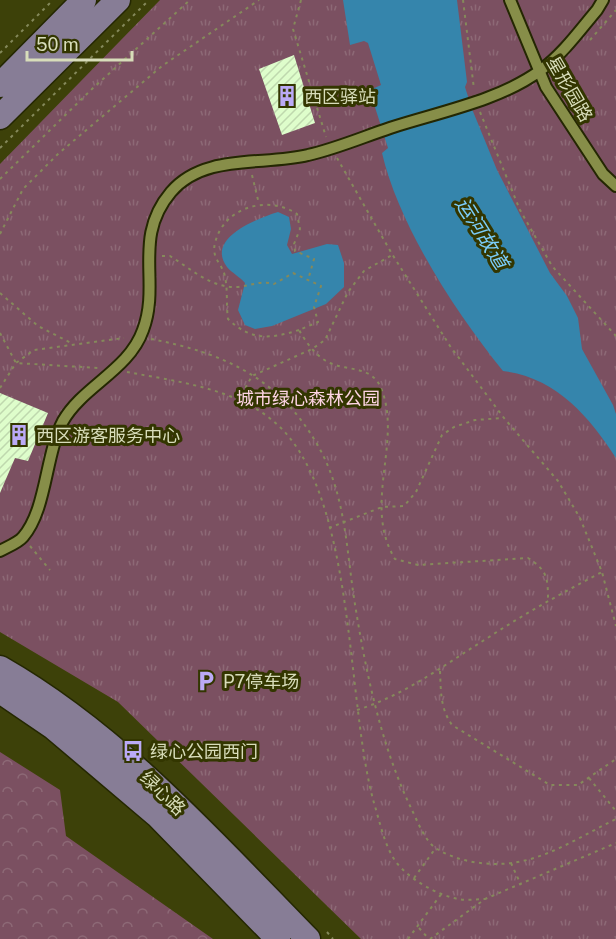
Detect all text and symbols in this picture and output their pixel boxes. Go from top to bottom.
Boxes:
scale bar [27,24,132,62]
text: 50 m [36,34,79,55]
street label: 星形园路 [543,53,597,125]
building icon: 西区驿站 [275,84,299,108]
place label: 西区驿站 [304,86,376,107]
water label: 运河故道 [451,193,515,276]
park label: 城市绿心森林公园 [236,388,380,409]
building icon: 西区游客服务中心 [7,423,31,447]
place label: 西区游客服务中心 [36,425,180,446]
parking icon: P7停车场 [194,669,218,693]
place label: P7停车场 [223,671,299,692]
bus stop icon: 绿心公园西门 [121,739,145,763]
place label: 绿心公园西门 [150,741,258,762]
street label: 绿心路 [136,767,190,819]

